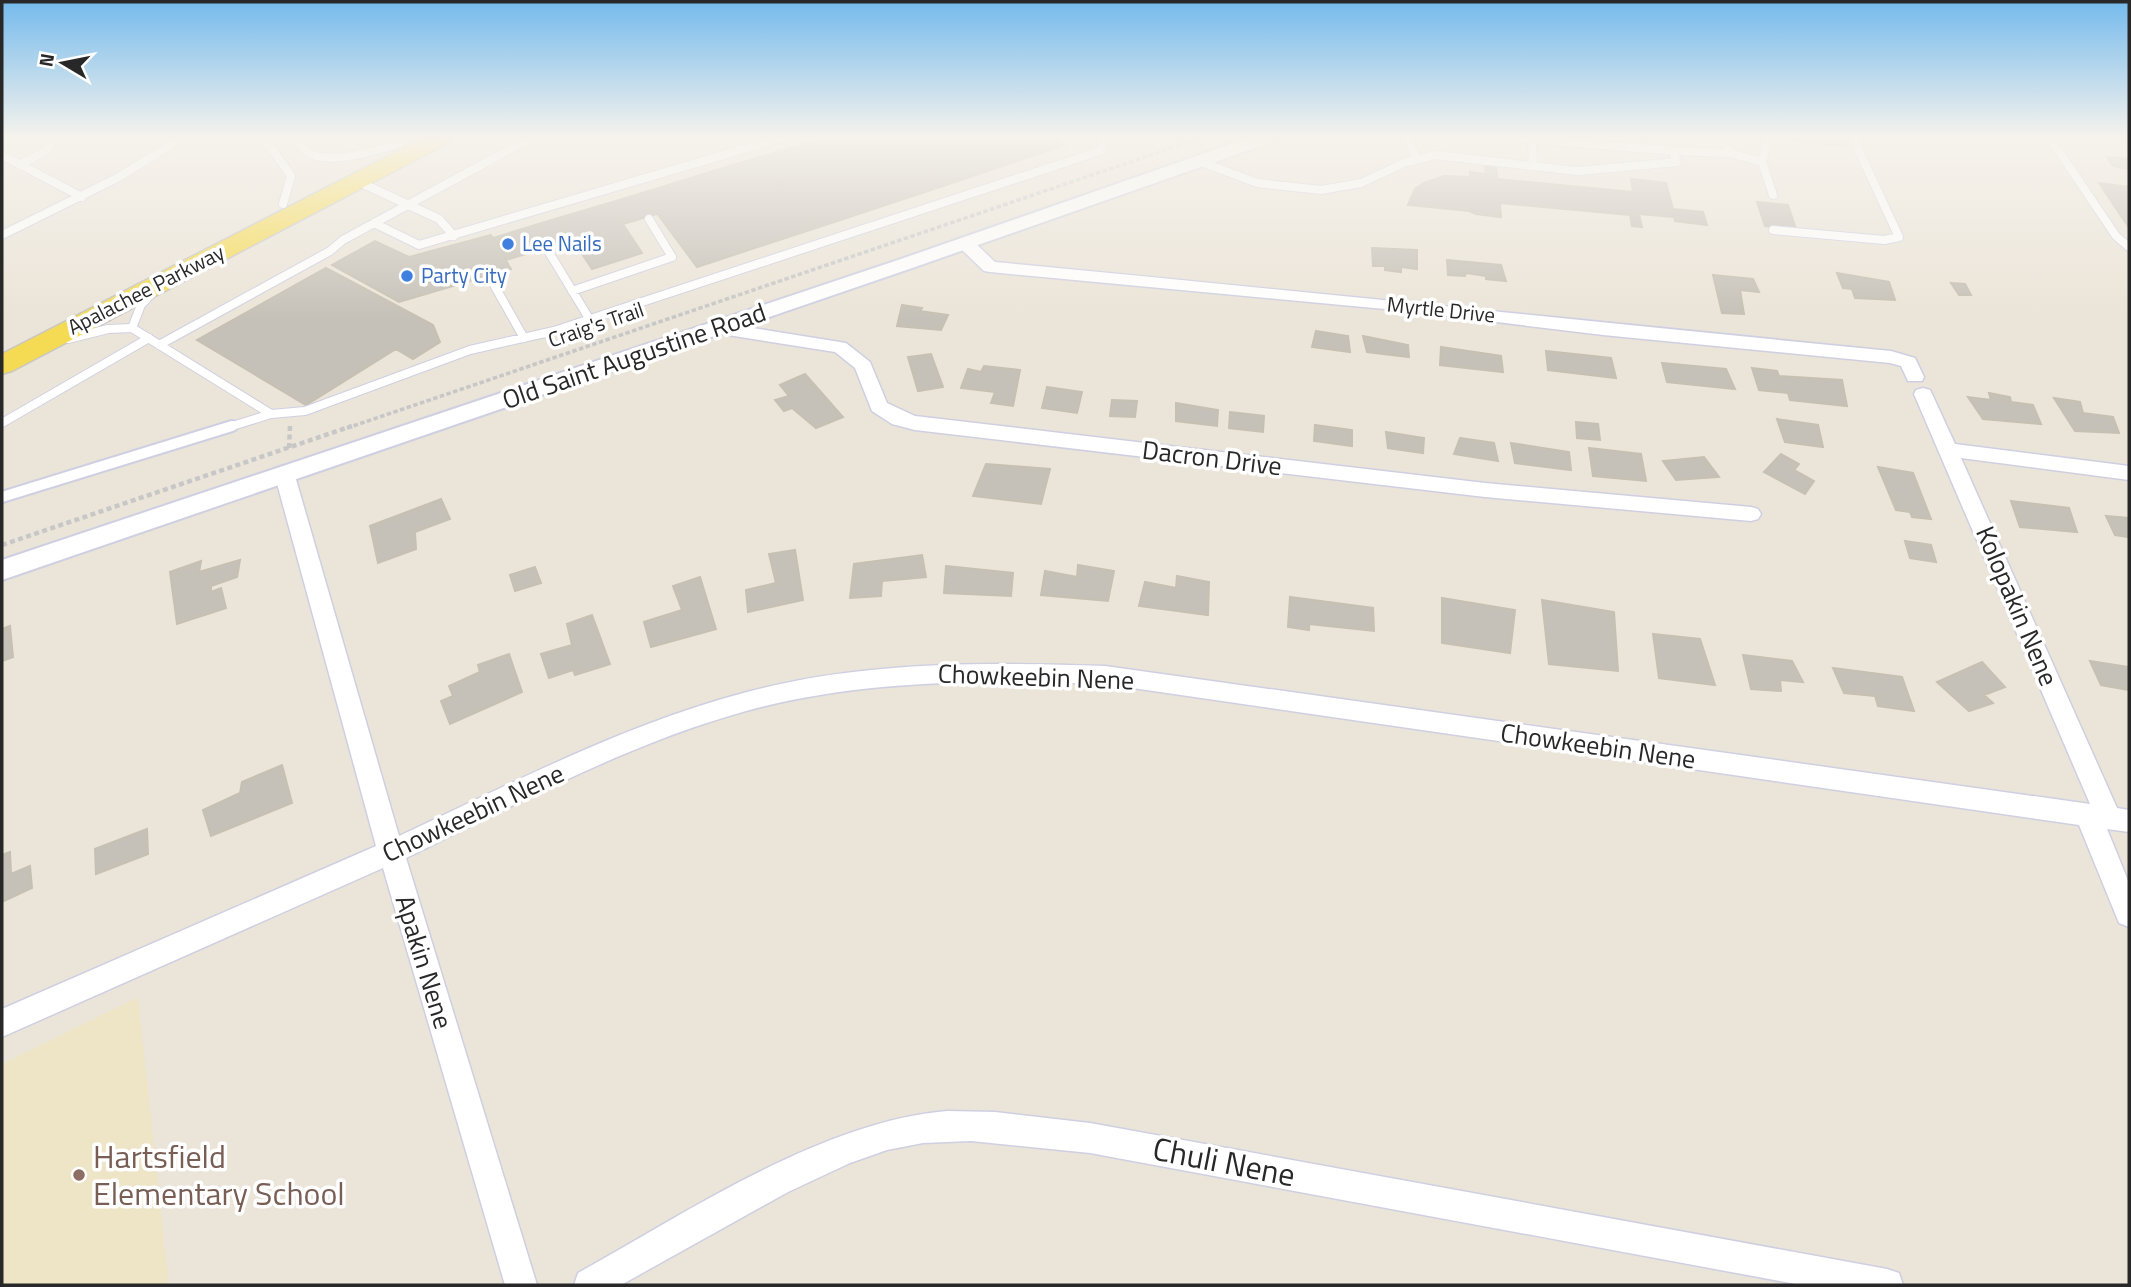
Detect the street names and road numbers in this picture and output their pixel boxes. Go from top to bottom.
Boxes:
street label: Apalachee Parkway [61,236,230,342]
street label: Myrtle Drive [1386,287,1497,331]
street label: Old Saint Augustine Road [497,292,771,419]
street label: Craig's Trail [543,293,648,355]
street label: Dacron Drive [1140,430,1284,485]
street label: Kolopakin Nene [1966,520,2069,692]
street label: Chowkeebin Nene [937,654,1135,699]
street label: Chowkeebin Nene [1498,713,1698,778]
street label: Chowkeebin Nene [375,753,570,872]
street label: Apakin Nene [386,890,463,1033]
street label: Chuli Nene [1149,1124,1299,1198]

